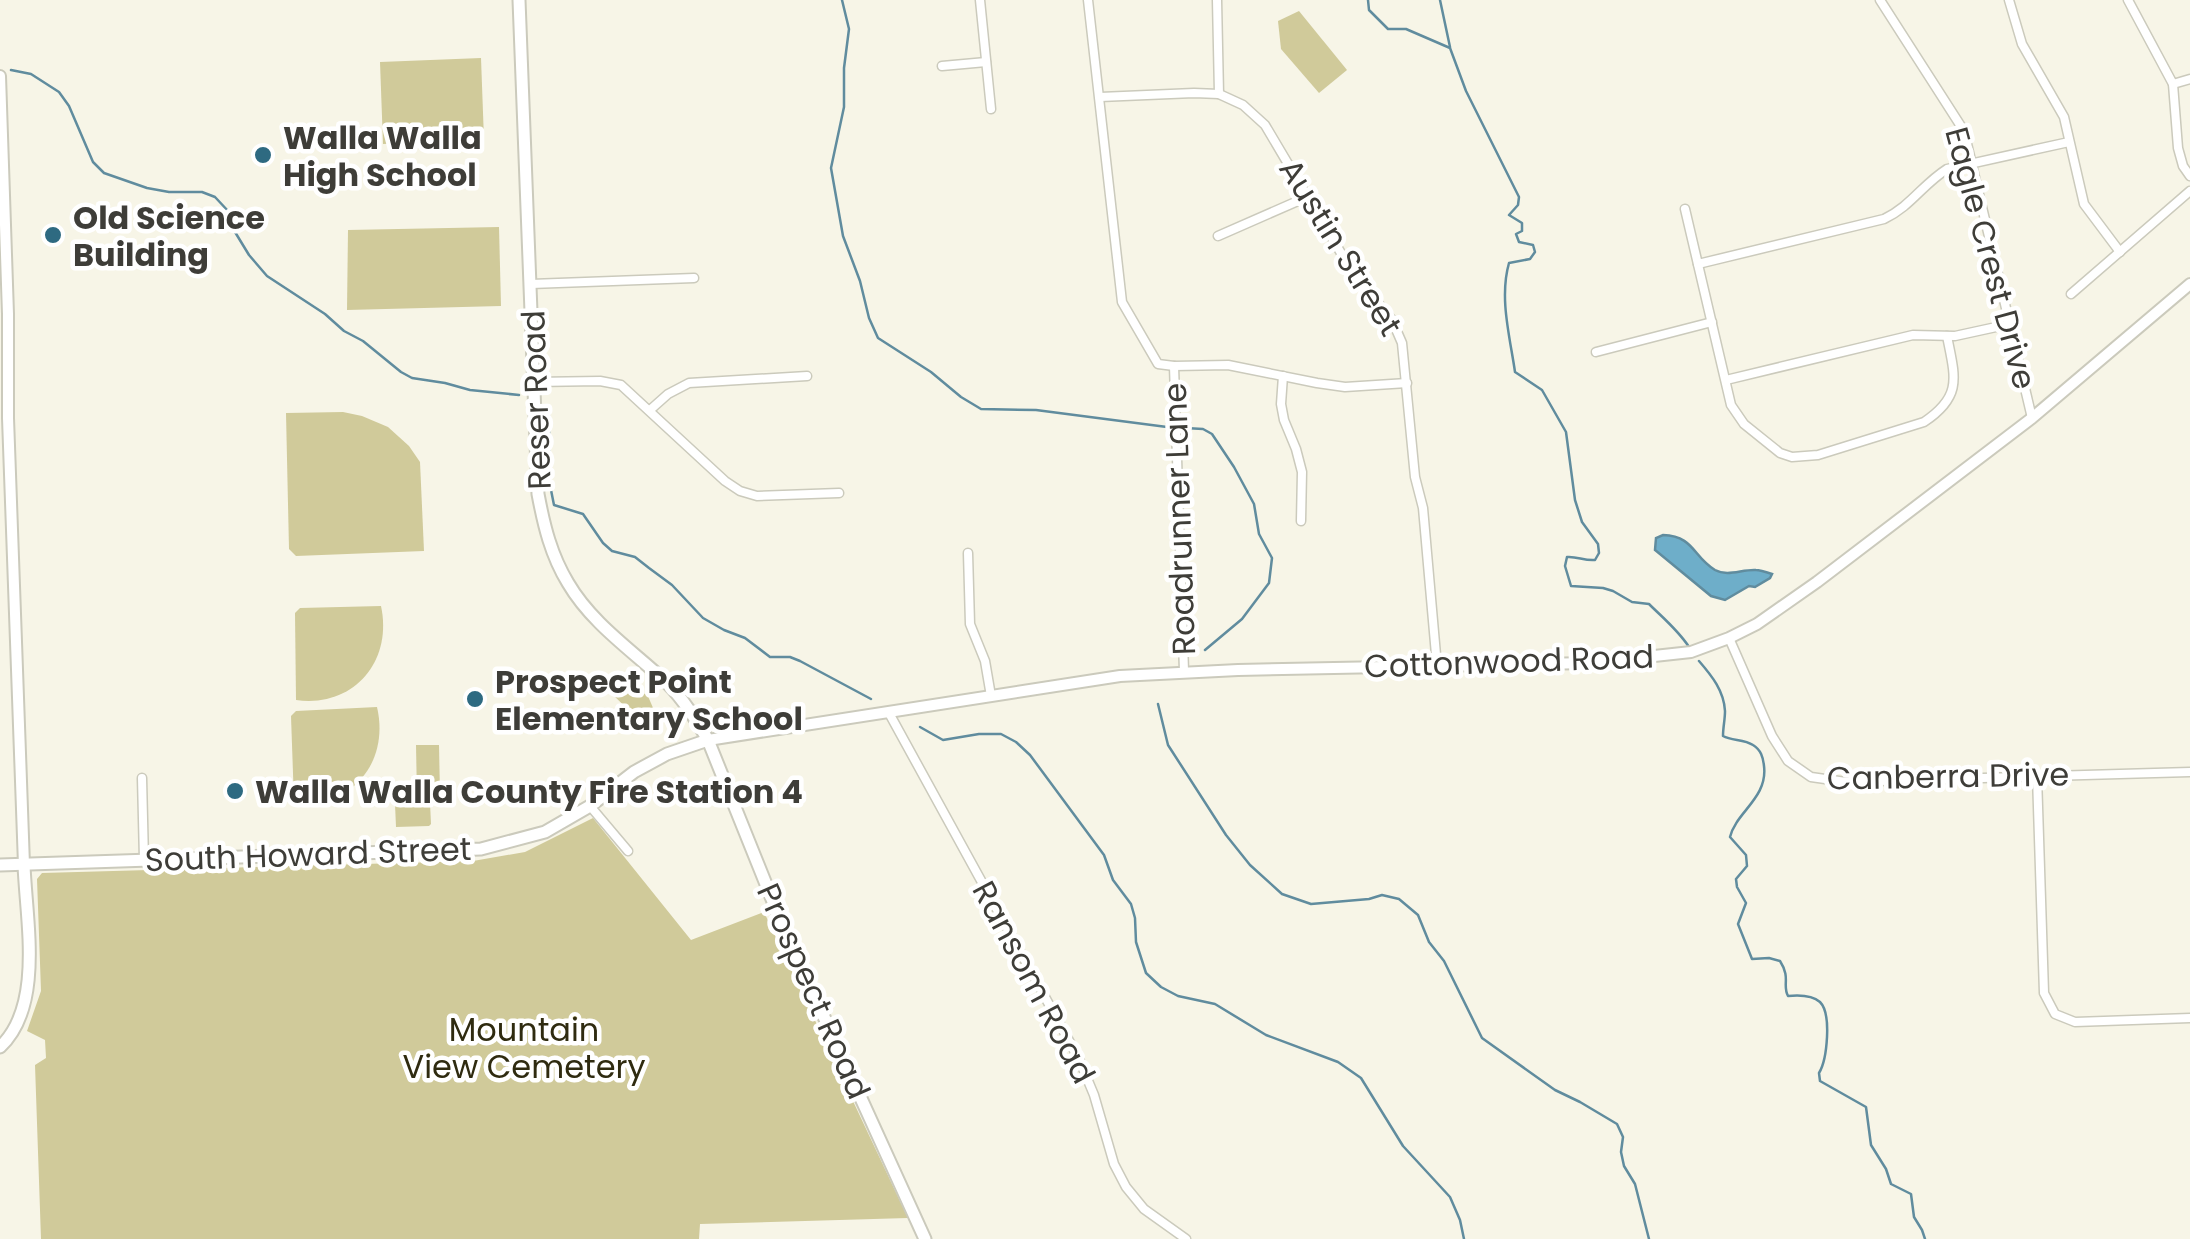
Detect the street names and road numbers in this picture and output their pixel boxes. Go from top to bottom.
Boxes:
street label: Eagle Crest Drive [1934,122,2048,394]
street label: Austin Street [1269,150,1413,344]
street label: Reser Road [510,310,562,490]
street label: Roadrunner Lane [1152,382,1206,656]
street label: Cottonwood Road [1363,633,1655,689]
street label: Canberra Drive [1826,751,2070,801]
street label: South Howard Street [144,826,472,882]
street label: Ransom Road [962,873,1106,1091]
street label: Prospect Road [746,876,882,1106]

